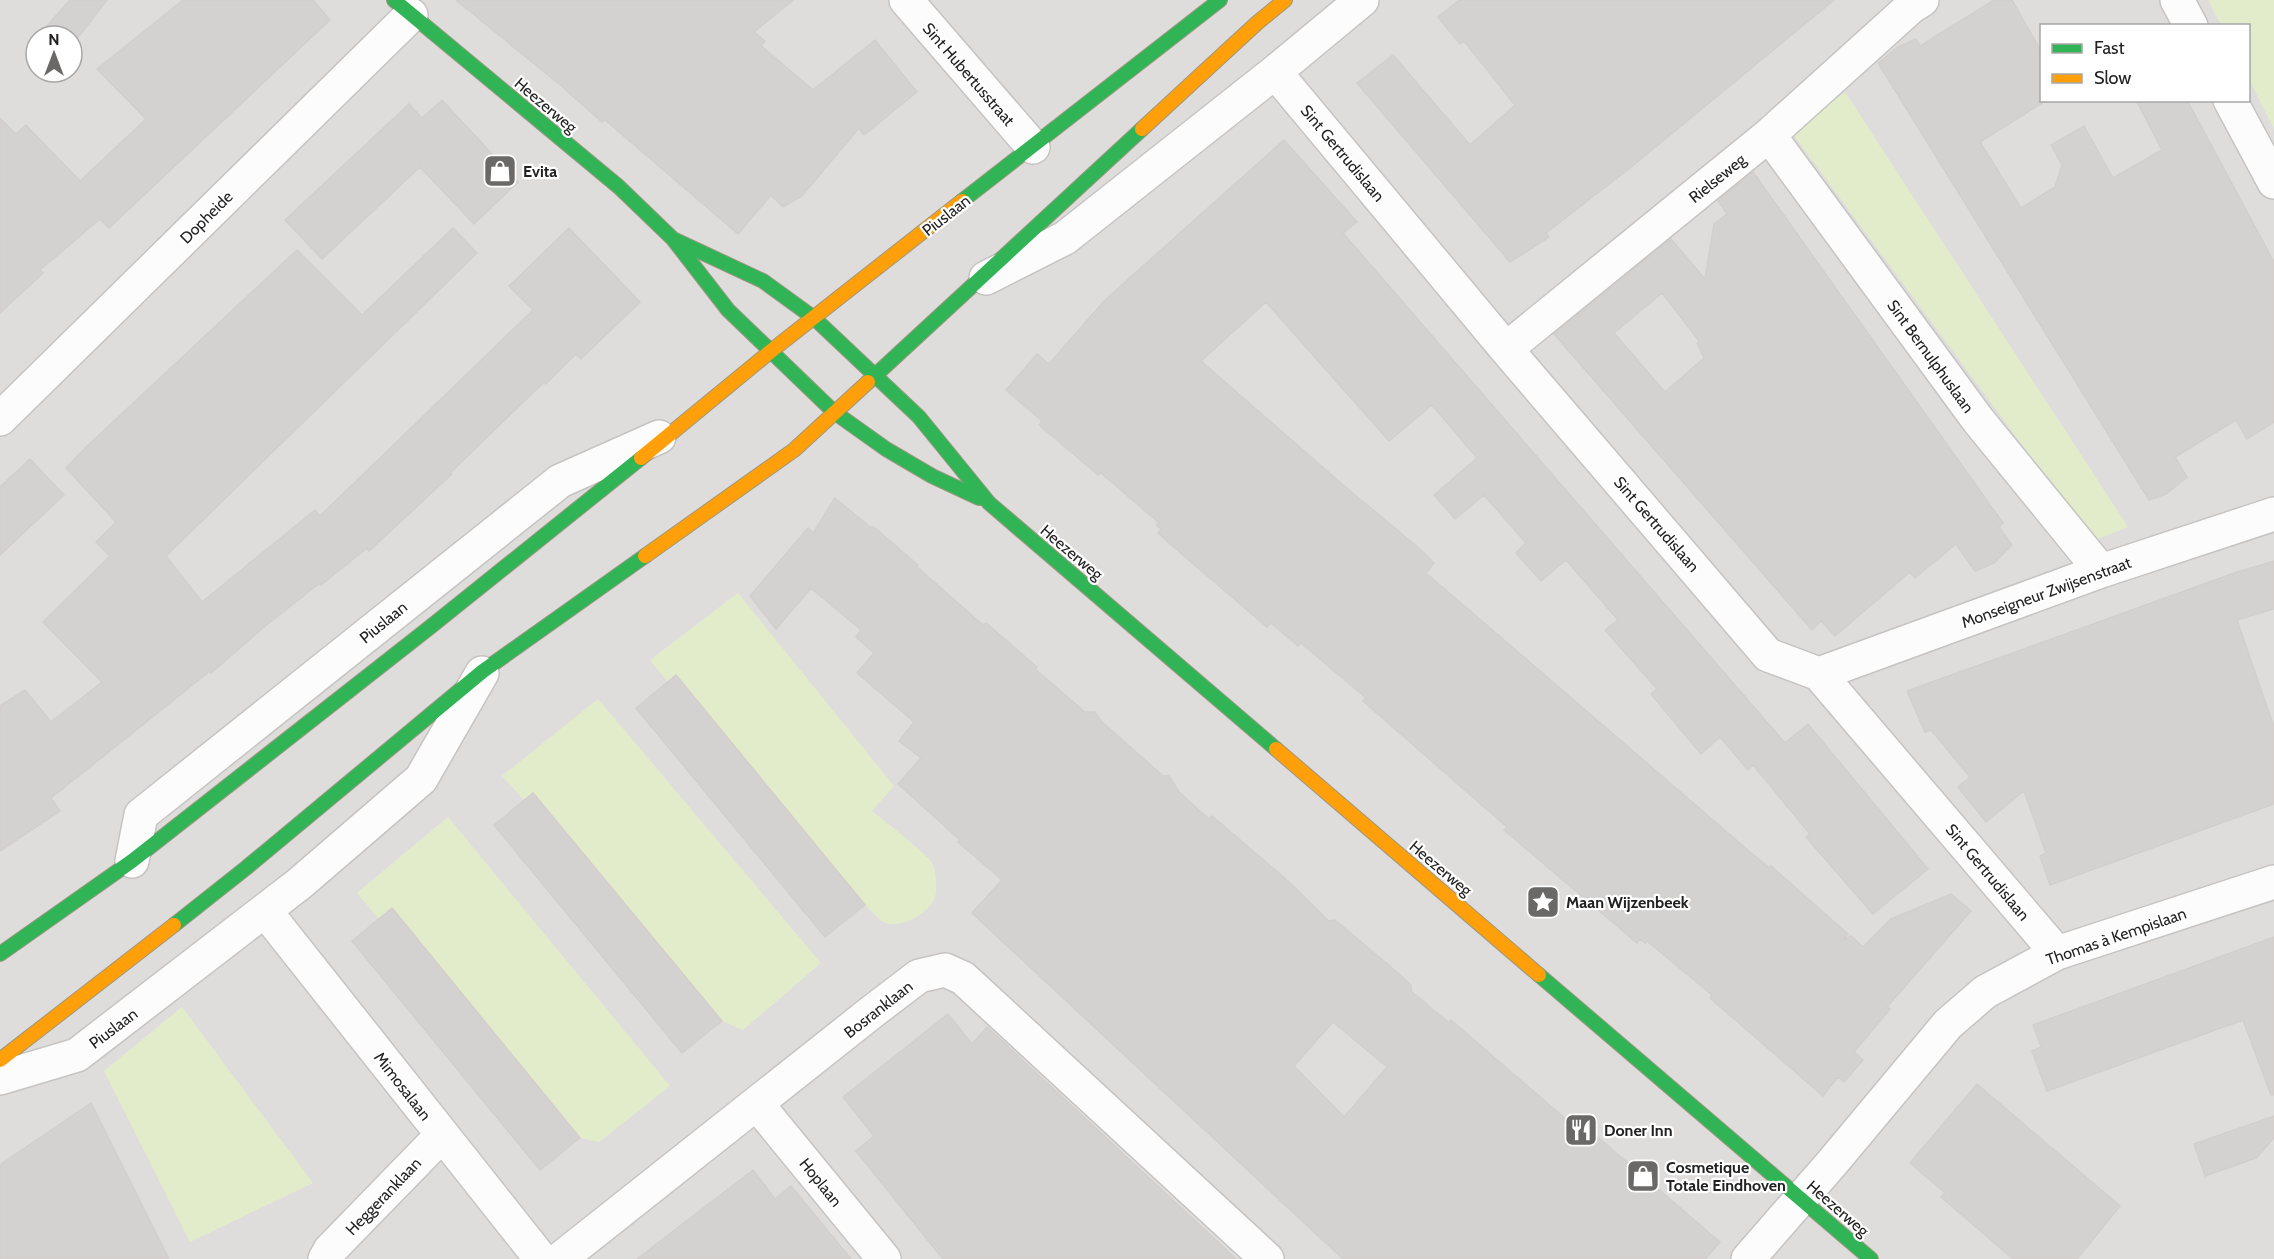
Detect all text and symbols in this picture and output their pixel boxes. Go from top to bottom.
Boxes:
street label: Sint Hubertusstraat [919,19,1019,130]
north arrow [24,24,84,84]
legend [2040,24,2250,102]
text: N [48,30,60,49]
text: Fast [2094,37,2125,59]
text: Slow [2094,67,2131,89]
street label: Heezerweg [511,74,582,138]
street label: Sint Gertrudislaan [1297,101,1389,205]
street label: Rielseweg [1685,149,1750,207]
shop icon: Evita [482,153,518,189]
place label: Evita [523,162,557,181]
street label: Dopheide [176,187,237,248]
street label: Piuslaan [919,191,974,240]
street label: Sint Bernulphuslaan [1883,296,1978,417]
street label: Sint Gertrudislaan [1610,473,1703,576]
street label: Heezerweg [1037,521,1108,585]
street label: Monseigneur Zwijsenstraat [1959,553,2134,632]
street label: Piuslaan [356,597,411,647]
street label: Sint Gertrudislaan [1942,820,2034,924]
street label: Heezerweg [1406,837,1477,901]
place icon: Maan Wijzenbeek [1525,884,1561,920]
place label: Maan Wijzenbeek [1566,893,1689,912]
street label: Thomas à Kempislaan [2044,904,2189,969]
street label: Bosranklaan [840,977,916,1042]
street label: Piuslaan [85,1004,141,1053]
street label: Mimosalaan [370,1048,435,1124]
restaurant icon: Doner Inn [1563,1112,1599,1148]
place label: Doner Inn [1604,1121,1673,1140]
street label: Heggeranklaan [342,1154,425,1239]
street label: Hoplaan [795,1154,846,1210]
shop icon: Cosmetique Totale Eindhoven [1625,1158,1661,1194]
place label: Cosmetique Totale Eindhoven [1666,1158,1786,1195]
street label: Heezerweg [1803,1176,1873,1241]

